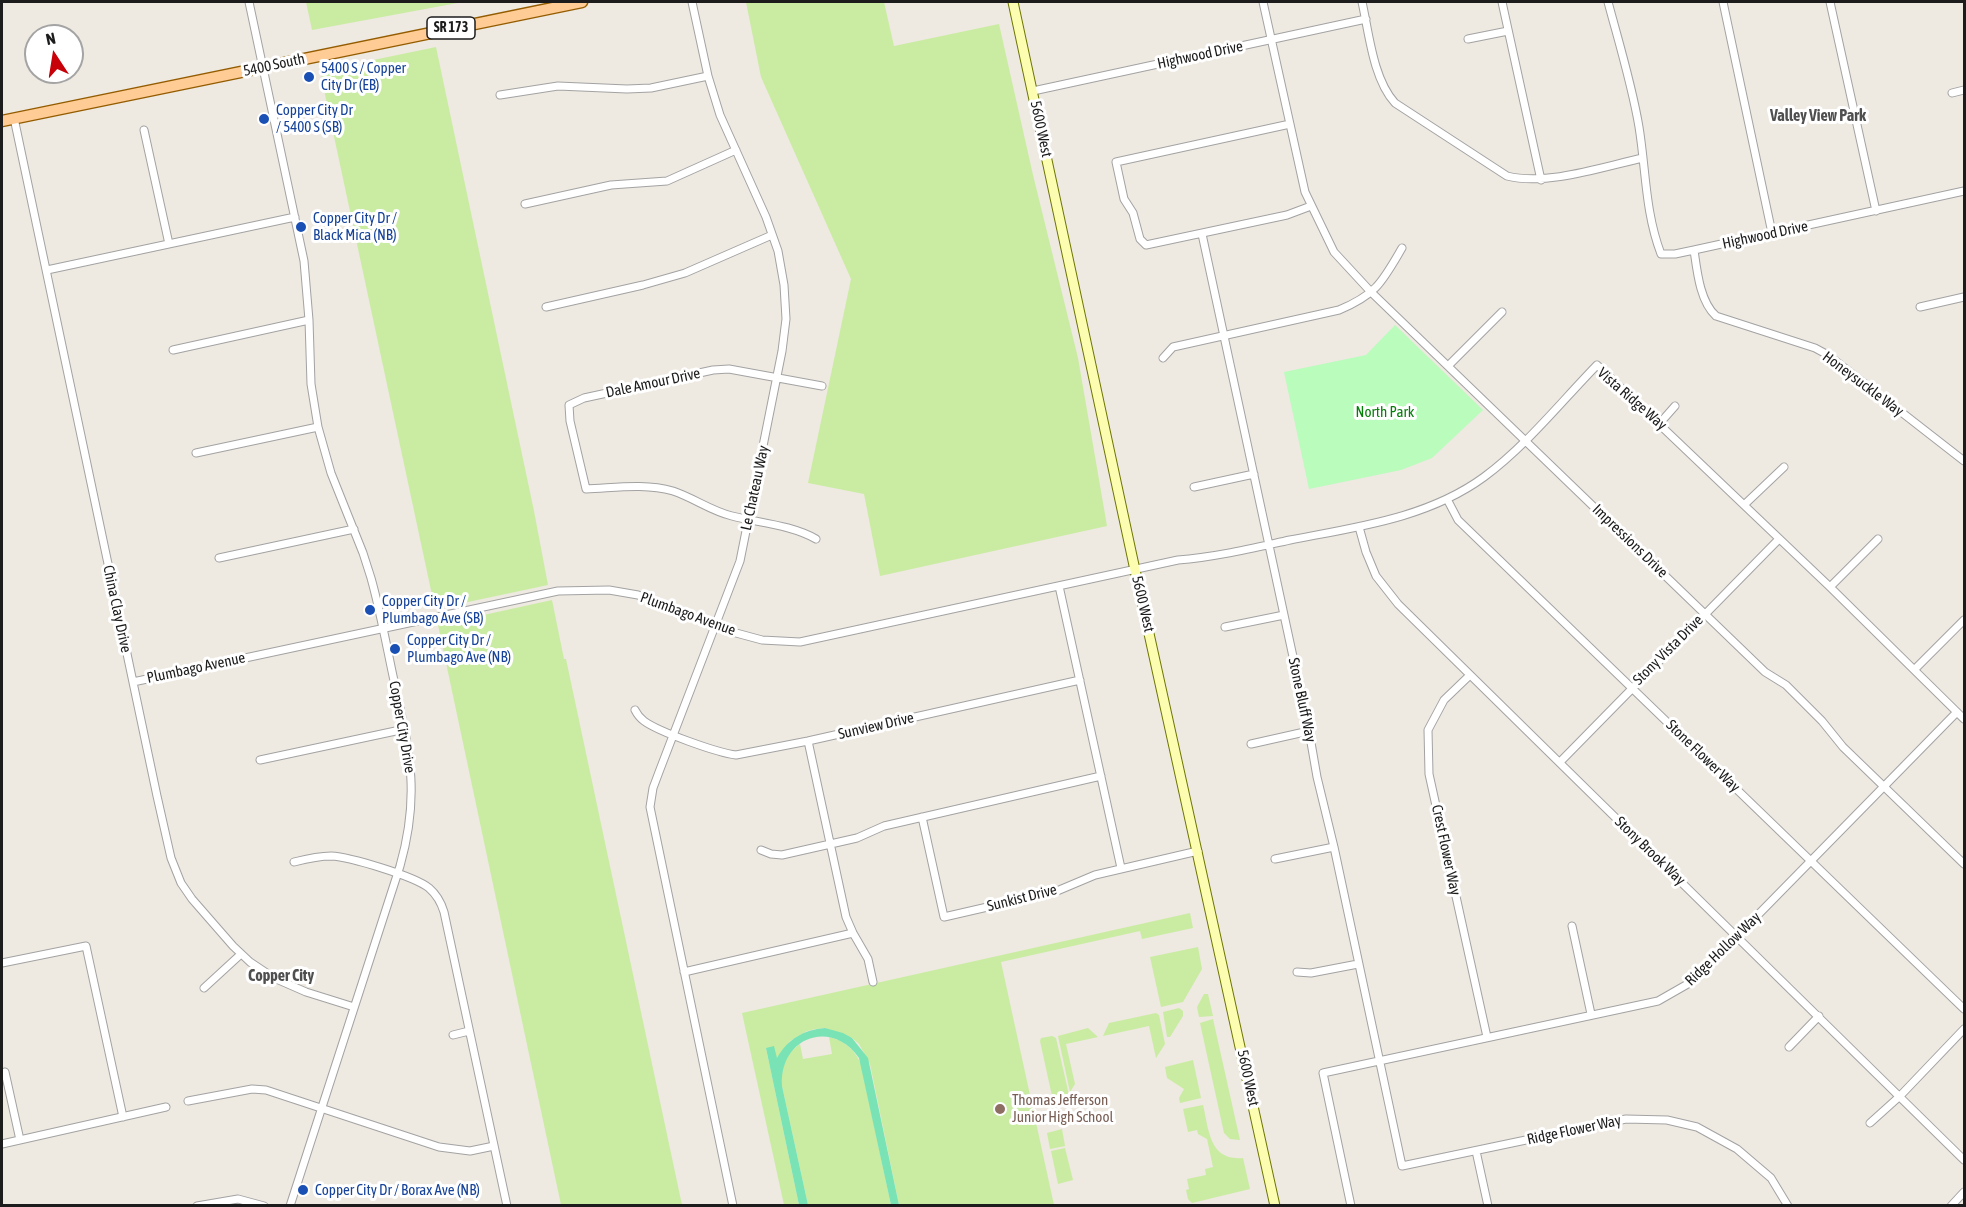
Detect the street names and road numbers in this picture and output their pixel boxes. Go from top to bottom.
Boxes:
road number: SR 173 [427,17,475,39]
street label: Highwood Drive [1156,37,1244,73]
street label: 5400 South [242,50,306,80]
street label: 5600 West [1026,99,1056,159]
street label: Highwood Drive [1721,217,1809,253]
street label: Honeysuckle Way [1819,348,1907,420]
street label: Dale Amour Drive [604,364,702,402]
street label: Vista Ridge Way [1594,364,1670,434]
street label: Le Chateau Way [737,444,773,532]
street label: Impressions Drive [1589,501,1671,581]
street label: China Clay Drive [99,564,135,654]
street label: 5600 West [1128,574,1158,634]
street label: Plumbago Avenue [638,588,738,640]
street label: Stony Vista Drive [1629,611,1707,689]
street label: Plumbago Avenue [145,649,247,687]
street label: Stone Bluff Way [1284,656,1320,744]
street label: Copper City Drive [385,680,419,774]
street label: Sunview Drive [836,709,916,743]
street label: Stone Flower Way [1662,716,1744,796]
street label: Crest Flower Way [1428,803,1464,897]
street label: Stony Brook Way [1611,813,1689,889]
street label: Sunkist Drive [985,881,1059,915]
street label: Ridge Hollow Way [1681,908,1765,990]
street label: 5600 West [1233,1048,1263,1108]
street label: Ridge Flower Way [1525,1111,1623,1149]

